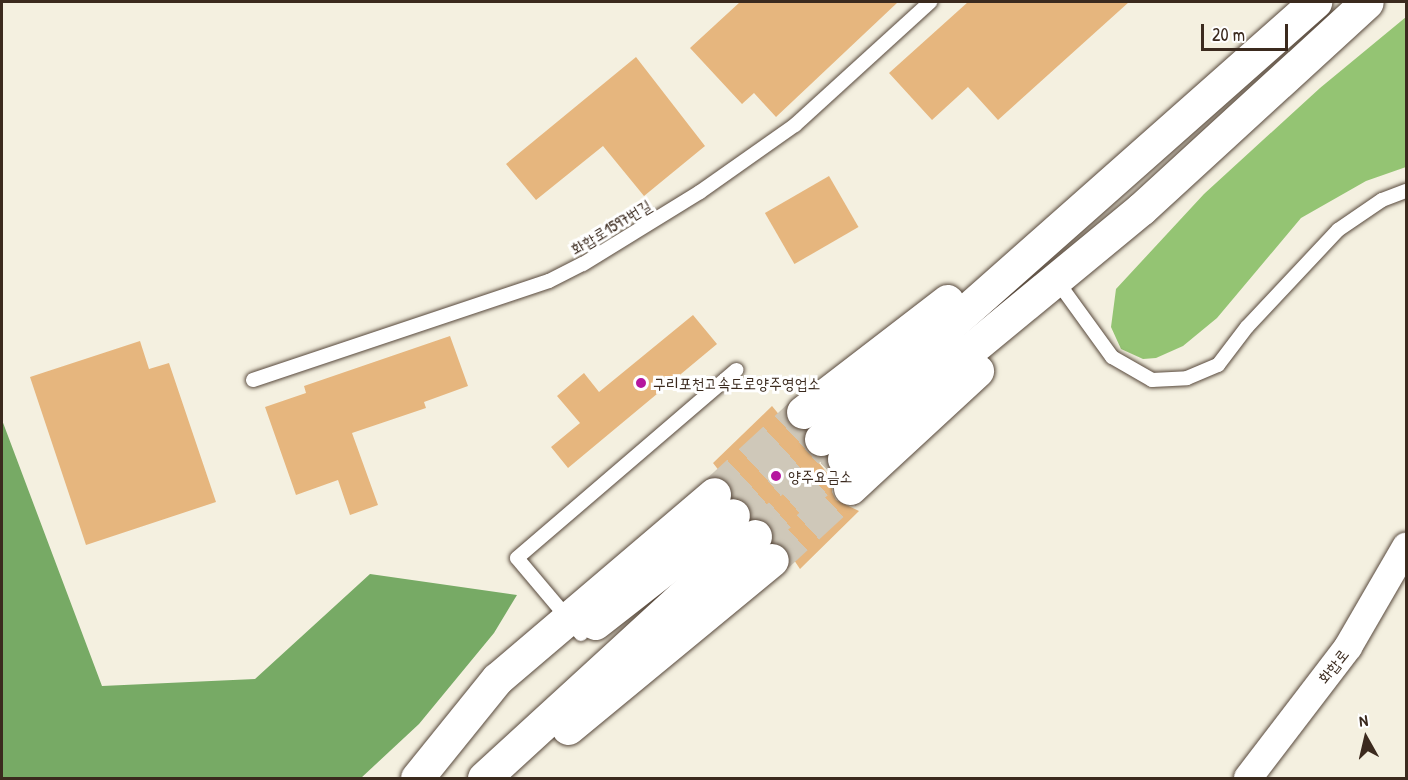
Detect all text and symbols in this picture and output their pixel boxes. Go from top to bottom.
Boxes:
scale bar [1204,12,1291,50]
text: 20 m [1212,22,1245,47]
street label: 화합로1597번길 [567,195,655,259]
place label: 구리포천고속도로양주영업소 [653,373,820,393]
marker: 구리포천고속도로양주영업소 [634,376,648,390]
place label: 양주요금소 [788,466,852,486]
marker: 양주요금소 [769,469,783,483]
street label: 화합로 [1314,645,1352,687]
north arrow [1336,708,1396,768]
text: N [1358,709,1369,732]

